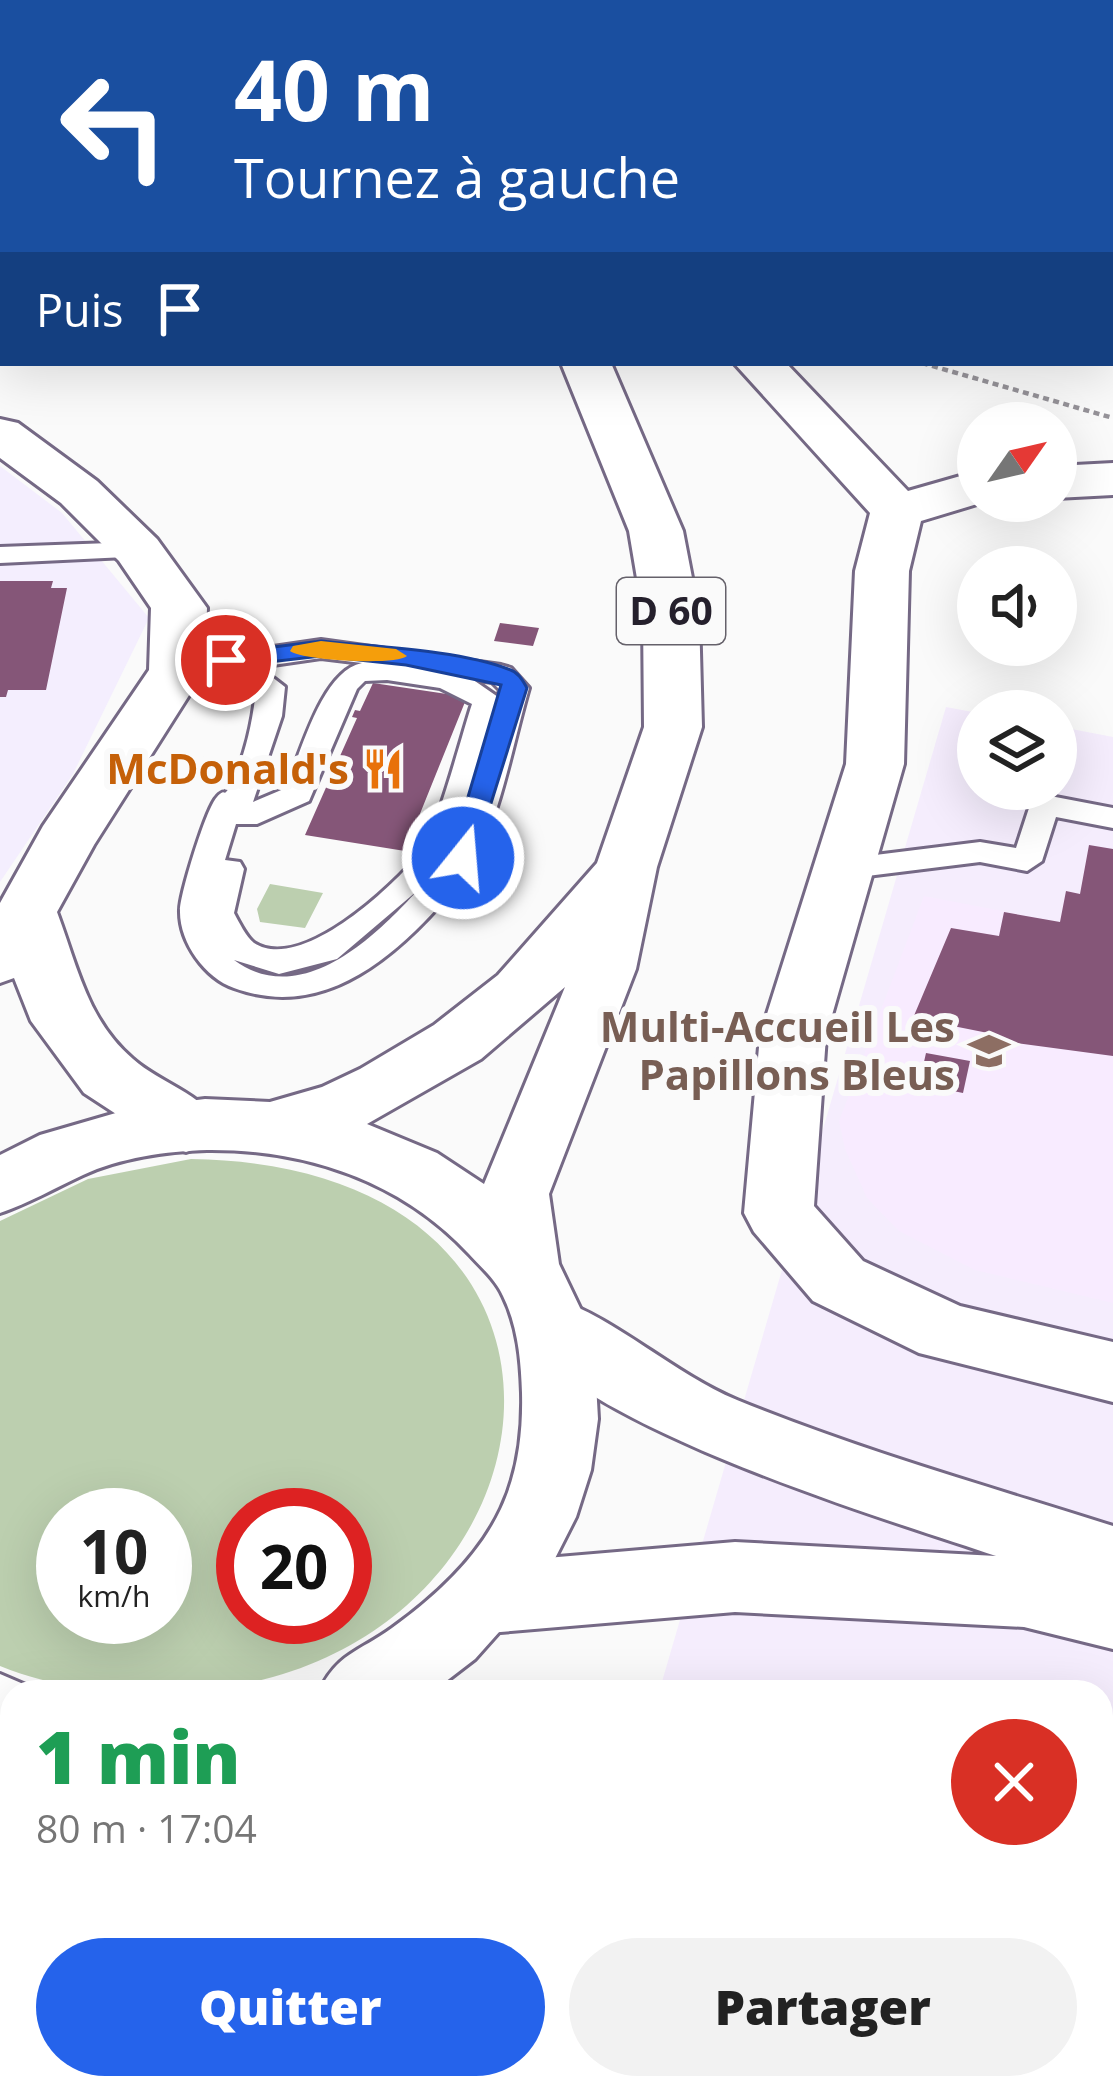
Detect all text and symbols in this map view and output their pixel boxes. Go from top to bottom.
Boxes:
text: 40 m [234,31,434,146]
icon: left [36,48,192,204]
text: Tournez à gauche [234,140,680,214]
icon: arrive [147,276,213,342]
text: Puis [36,279,123,340]
north arrow [957,402,1077,522]
map controls [957,402,1077,810]
button: sound [957,546,1077,666]
road number: D 60 [617,578,725,644]
pin [175,609,277,711]
icon: arrive [193,627,259,693]
button: layers [957,690,1077,810]
place label: McDonald's [106,739,349,796]
restaurant icon: McDonald's [360,746,406,792]
position arrow [400,795,526,921]
place label: Multi-Accueil Les Papillons Bleus [600,997,955,1102]
school or university icon: Multi-Accueil Les Papillons Bleus [966,1028,1012,1074]
speed limit sign: 20 [216,1488,372,1644]
text: 10 [80,1510,148,1592]
text: km/h [78,1575,150,1616]
text: 1 min [36,1707,241,1805]
button: close [951,1719,1077,1845]
text: 80 m · 17:04 [36,1801,257,1854]
button: Quitter [36,1938,545,2076]
button: Partager [569,1938,1077,2076]

